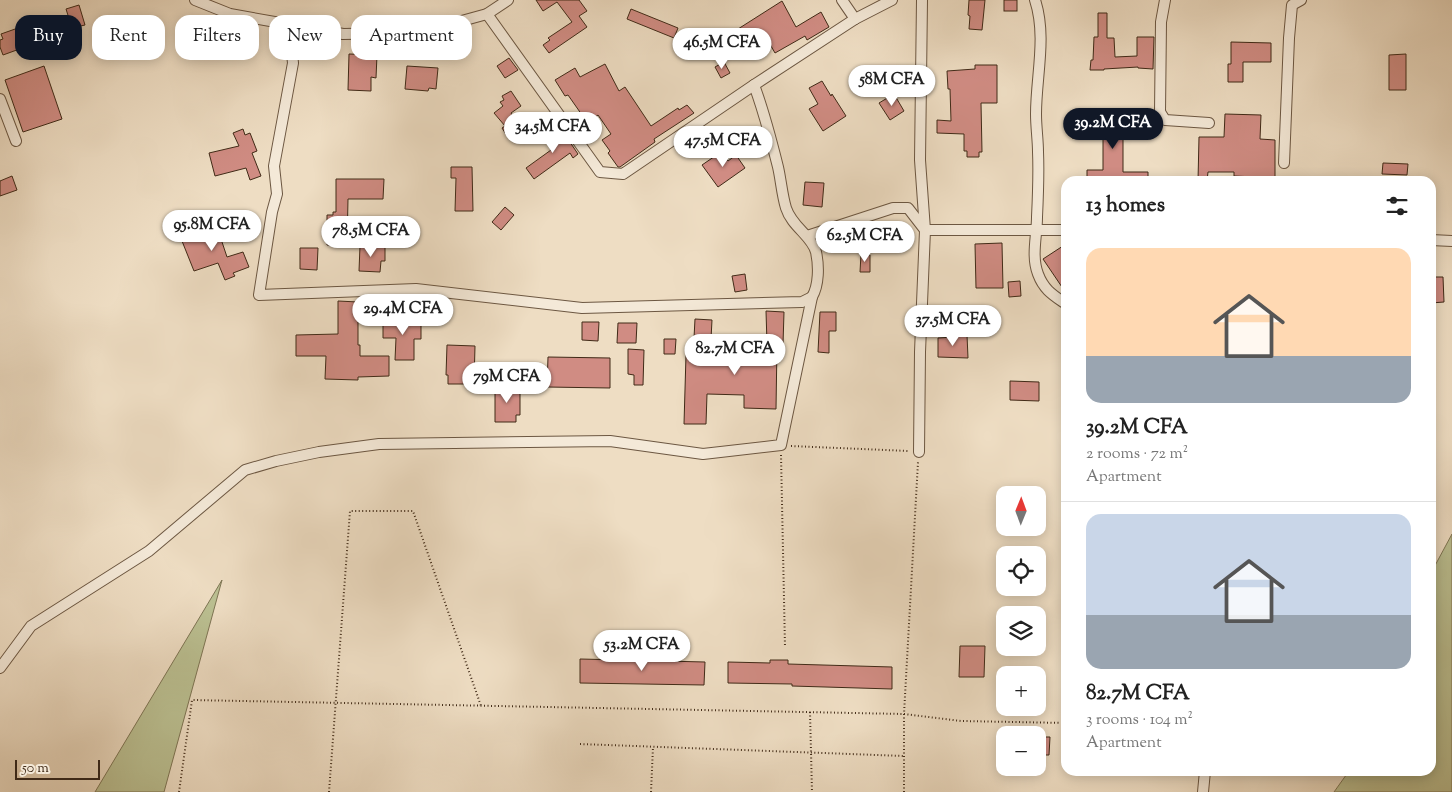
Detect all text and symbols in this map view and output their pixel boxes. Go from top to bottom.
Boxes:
chip: Buy [15,15,82,60]
chip: Rent [92,15,165,60]
chip: Filters [175,15,259,60]
chip: New [269,15,341,60]
chip: Apartment [351,15,472,60]
pin: 46.5M CFA [665,28,779,70]
text: 46.5M CFA [683,32,761,55]
pin: 58M CFA [846,64,938,107]
text: 58M CFA [859,69,925,92]
pin: 39.2M CFA [1056,108,1170,150]
pin: 34.5M CFA [496,112,610,154]
text: 39.2M CFA [1074,112,1152,135]
text: 34.5M CFA [515,116,591,139]
pin: 47.5M CFA [666,126,780,168]
text: 47.5M CFA [685,130,761,153]
text: 13 homes [1086,191,1165,221]
icon: filters [1383,192,1411,220]
pin: 95.8M CFA [155,210,269,252]
text: 95.8M CFA [173,214,251,237]
pin: 78.5M CFA [314,216,428,258]
text: 78.5M CFA [332,220,410,243]
pin: 62.5M CFA [808,220,922,263]
text: 62.5M CFA [827,225,903,248]
icon: home [1204,281,1294,371]
pin: 29.4M CFA [346,294,460,336]
text: 29.4M CFA [363,298,443,321]
pin: 37.5M CFA [896,304,1010,347]
text: 37.5M CFA [915,309,991,332]
pin: 82.7M CFA [678,334,792,376]
text: 82.7M CFA [695,338,775,361]
pin: 79M CFA [461,362,553,404]
text: 79M CFA [473,366,541,389]
text: 39.2M CFA [1086,413,1188,443]
text: 2 rooms · 72 m² [1086,443,1188,466]
text: Apartment [1086,466,1162,489]
north arrow [996,486,1046,536]
map controls [996,486,1046,776]
button: locate [996,546,1046,596]
icon: home [1204,546,1294,636]
button: layers [996,606,1046,656]
pin: 53.2M CFA [585,630,699,672]
text: 53.2M CFA [604,634,680,657]
button: + [996,666,1046,716]
text: 82.7M CFA [1086,679,1190,709]
text: 3 rooms · 104 m² [1086,709,1193,732]
button: − [996,726,1046,776]
text: Apartment [1086,732,1162,755]
scale bar [15,757,100,780]
text: 50 m [22,759,49,779]

